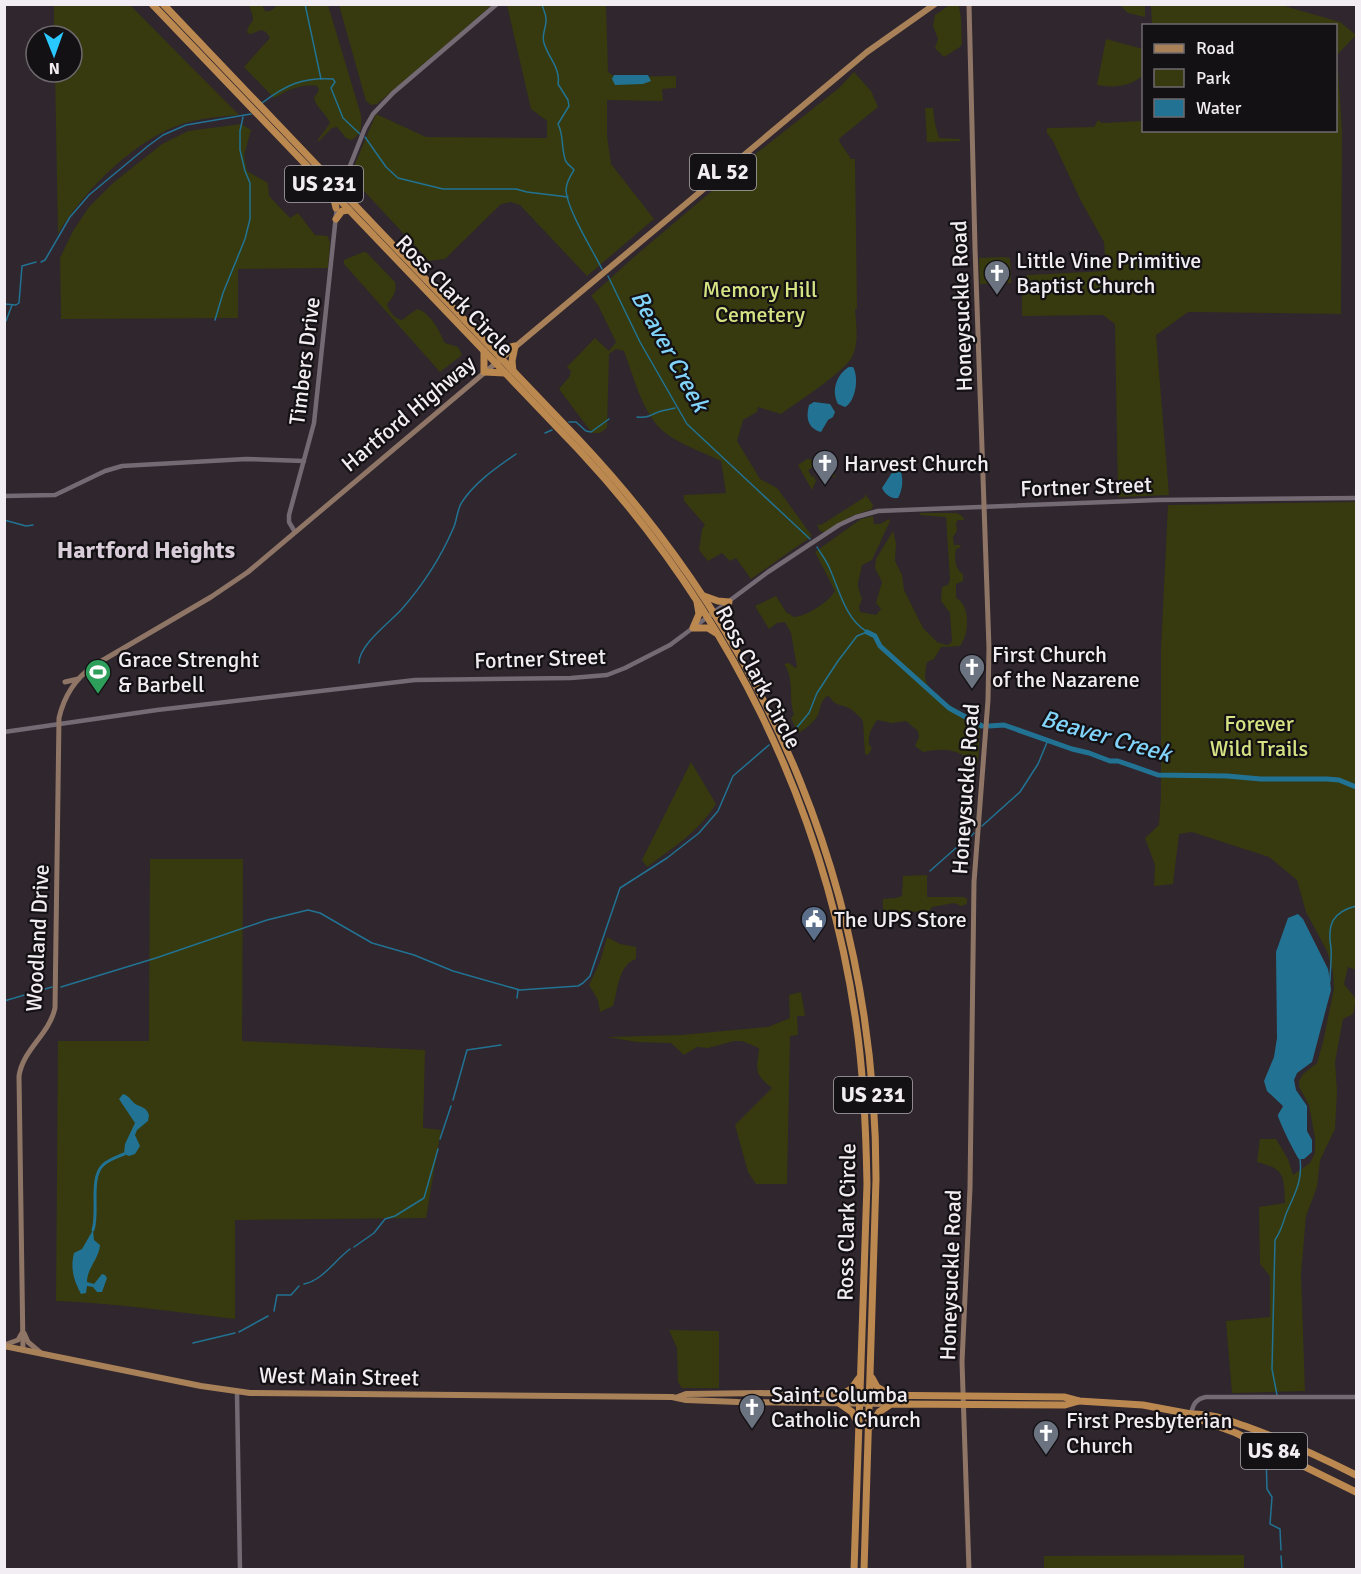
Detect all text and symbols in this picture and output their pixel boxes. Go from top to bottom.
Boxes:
north arrow [24,24,84,84]
legend [1142,24,1337,132]
text: Road [1196,37,1235,59]
text: N [49,58,60,78]
text: Park [1196,67,1231,89]
text: Water [1196,97,1242,119]
road number: AL 52 [690,154,756,190]
road number: US 231 [285,166,363,202]
street label: Honeysuckle Road [945,220,978,392]
street label: Ross Clark Circle [390,229,519,362]
place label: Little Vine Primitive Baptist Church [1016,247,1201,299]
church icon: Little Vine Primitive Baptist Church [982,258,1012,296]
park label: Memory Hill Cemetery [702,276,818,328]
water label: Beaver Creek [624,285,717,419]
street label: Timbers Drive [283,296,326,427]
street label: Hartford Highway [336,349,481,477]
church icon: Harvest Church [810,448,840,486]
place label: Harvest Church [844,450,989,477]
street label: Fortner Street [1020,471,1153,502]
district label: Hartford Heights [57,535,236,565]
street label: Ross Clark Circle [710,601,808,753]
place label: First Church of the Nazarene [992,641,1140,693]
street label: Fortner Street [474,643,607,674]
place label: Grace Strenght & Barbell [118,646,259,698]
church icon: First Church of the Nazarene [957,652,987,690]
sports icon: Grace Strenght & Barbell [83,657,113,695]
street label: Honeysuckle Road [946,703,985,875]
water label: Beaver Creek [1037,703,1176,769]
park label: Forever Wild Trails [1210,710,1308,762]
street label: Woodland Drive [20,864,55,1012]
public building icon: The UPS Store [799,904,829,942]
place label: The UPS Store [834,906,967,933]
road number: US 231 [834,1077,912,1113]
street label: Ross Clark Circle [832,1143,861,1301]
street label: Honeysuckle Road [934,1189,967,1361]
street label: West Main Street [259,1362,420,1391]
place label: Saint Columba Catholic Church [771,1381,921,1433]
church icon: Saint Columba Catholic Church [737,1392,767,1430]
place label: First Presbyterian Church [1066,1407,1232,1459]
church icon: First Presbyterian Church [1031,1418,1061,1456]
road number: US 84 [1241,1433,1307,1469]

